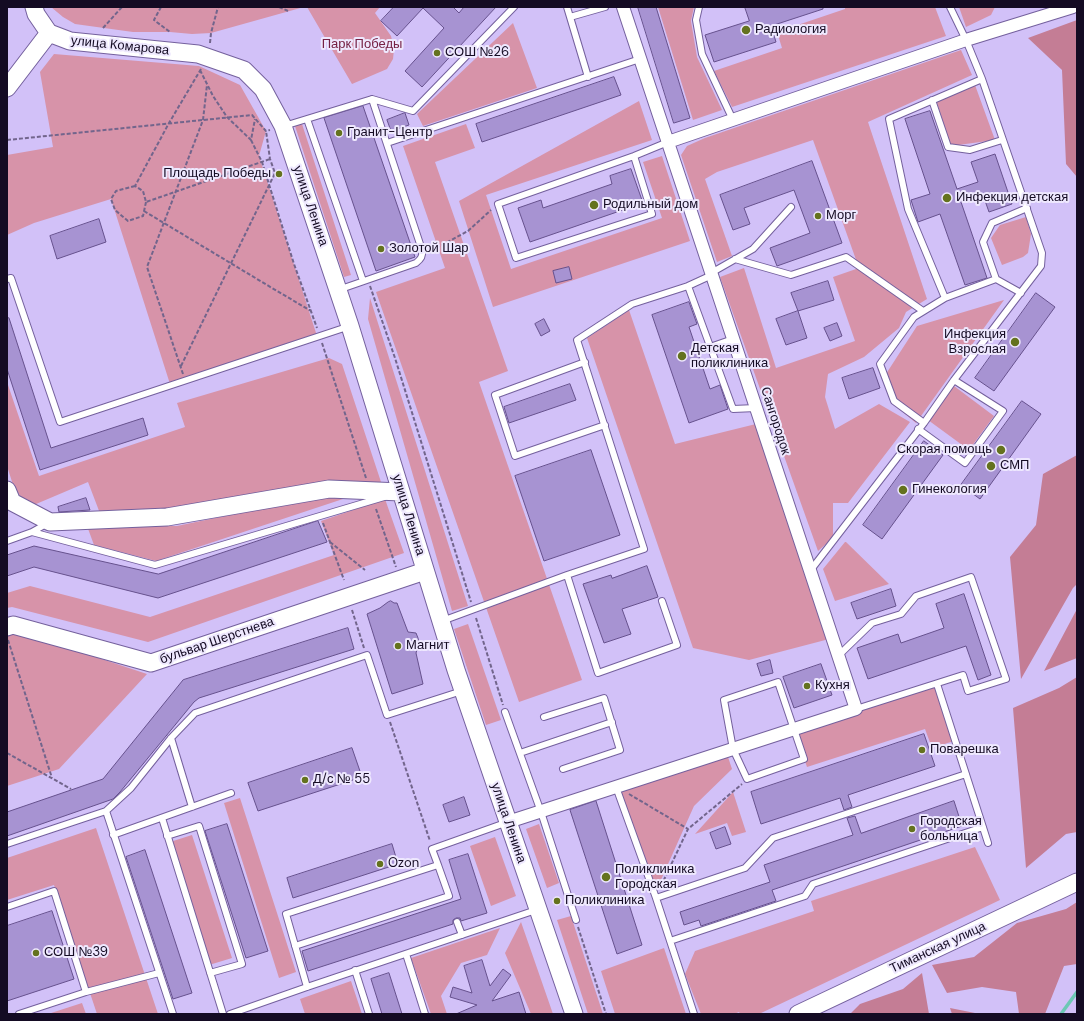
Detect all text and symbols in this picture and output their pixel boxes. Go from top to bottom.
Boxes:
place label: Радиология [755,22,826,38]
marker: Радиология [740,24,752,36]
street label: улица Комарова [70,33,170,59]
park label: Парк Победы [322,37,402,53]
place label: СОШ №26 [445,45,509,61]
marker: СОШ №26 [432,48,442,58]
place label: Гранит-Центр [347,125,432,141]
marker: Гранит-Центр [334,128,344,138]
street label: улица Ленина [289,164,331,248]
place label: Площадь Победы [163,166,271,182]
marker: Площадь Победы [274,169,284,179]
place label: Инфекция детская [956,190,1068,206]
marker: Инфекция детская [941,192,953,204]
place label: Родильный дом [603,197,698,213]
marker: Родильный дом [588,199,600,211]
place label: Морг [826,208,856,224]
marker: Морг [813,211,823,221]
place label: Золотой Шар [389,241,469,257]
marker: Золотой Шар [376,244,386,254]
place label: Инфекция Взрослая [944,327,1006,358]
marker: Инфекция Взрослая [1009,336,1021,348]
place label: Детская поликлиника [691,341,768,372]
marker: Детская поликлиника [676,350,688,362]
street label: Сангородок [757,385,793,457]
place label: Скорая помощь [897,442,992,458]
marker: Скорая помощь [995,444,1007,456]
place label: СМП [1000,458,1029,474]
marker: СМП [985,460,997,472]
street label: улица Ленина [388,473,428,557]
place label: Гинекология [912,482,987,498]
marker: Гинекология [897,484,909,496]
street label: бульвар Шерстнева [158,614,276,668]
place label: Магнит [406,638,449,654]
marker: Магнит [393,641,403,651]
place label: Кухня [815,678,850,694]
marker: Кухня [802,681,812,691]
place label: Поварешка [930,742,999,758]
marker: Поварешка [917,745,927,755]
place label: Д/с № 55 [313,772,370,788]
marker: Д/с № 55 [300,775,310,785]
street label: улица Ленина [487,781,529,865]
place label: Городская больница [920,814,982,845]
marker: Городская больница [907,824,917,834]
place label: Ozon [388,856,419,872]
marker: Ozon [375,859,385,869]
place label: Поликлиника Городская [615,862,694,893]
marker: Поликлиника Городская [600,871,612,883]
place label: Поликлиника [565,893,644,909]
marker: Поликлиника [552,896,562,906]
street label: Тиманская улица [888,919,988,977]
place label: СОШ №39 [44,945,108,961]
marker: СОШ №39 [31,948,41,958]

